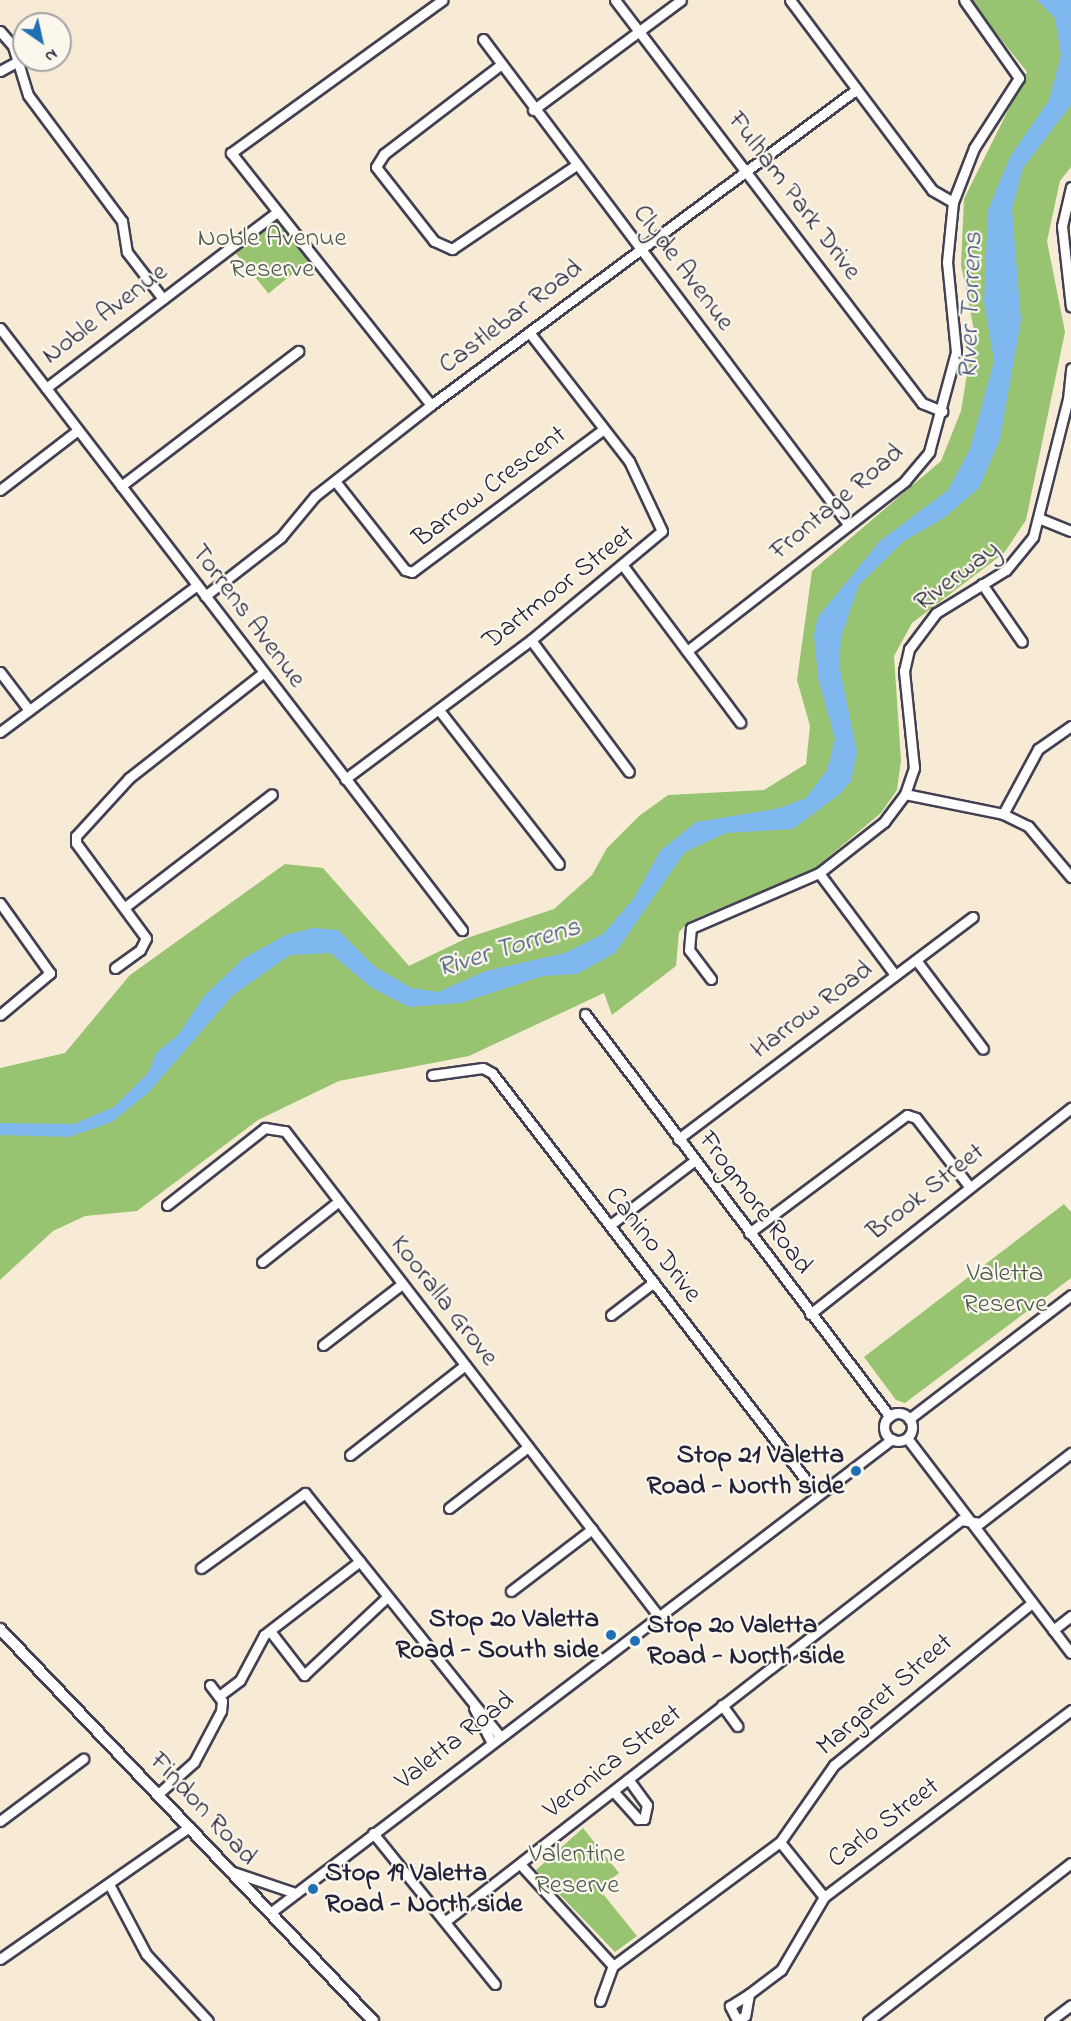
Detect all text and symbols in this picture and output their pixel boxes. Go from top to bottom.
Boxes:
north arrow [12,12,72,72]
text: N [40,42,62,68]
street label: Fulham Park Drive [720,105,868,287]
street label: Clyde Avenue [625,198,741,338]
park label: Noble Avenue Reserve [197,222,347,285]
water label: River Torrens [953,232,991,380]
street label: Castlebar Road [433,252,589,382]
street label: Noble Avenue [36,256,174,372]
street label: Barrow Crescent [407,419,573,555]
street label: Frontage Road [764,437,910,567]
street label: Dartmoor Street [477,519,641,657]
street label: Riverway [908,533,1006,619]
street label: Torrens Avenue [183,538,313,694]
water label: River Torrens [433,911,585,987]
street label: Harrow Road [745,954,879,1066]
street label: Frogmore Road [691,1125,819,1281]
street label: Brook Street [861,1136,991,1248]
street label: Canino Drive [598,1181,708,1309]
street label: Kooralla Grove [383,1229,505,1373]
park label: Valetta Reserve [963,1257,1047,1320]
place label: Stop 21 Valetta Road - North side [646,1439,844,1502]
marker: Stop 21 Valetta Road - North side [849,1464,863,1478]
place label: Stop 20 Valetta Road - South side [395,1603,599,1666]
place label: Stop 20 Valetta Road - North side [647,1609,845,1672]
street label: Margaret Street [810,1627,960,1763]
marker: Stop 20 Valetta Road - South side [604,1628,618,1642]
marker: Stop 20 Valetta Road - North side [628,1634,642,1648]
street label: Valetta Road [389,1684,521,1798]
street label: Veronica Street [537,1698,689,1826]
street label: Findon Road [142,1745,264,1873]
street label: Carlo Street [822,1771,946,1875]
park label: Valentine Reserve [529,1838,625,1901]
place label: Stop 19 Valetta Road - North side [325,1857,523,1920]
marker: Stop 19 Valetta Road - North side [306,1882,320,1896]

